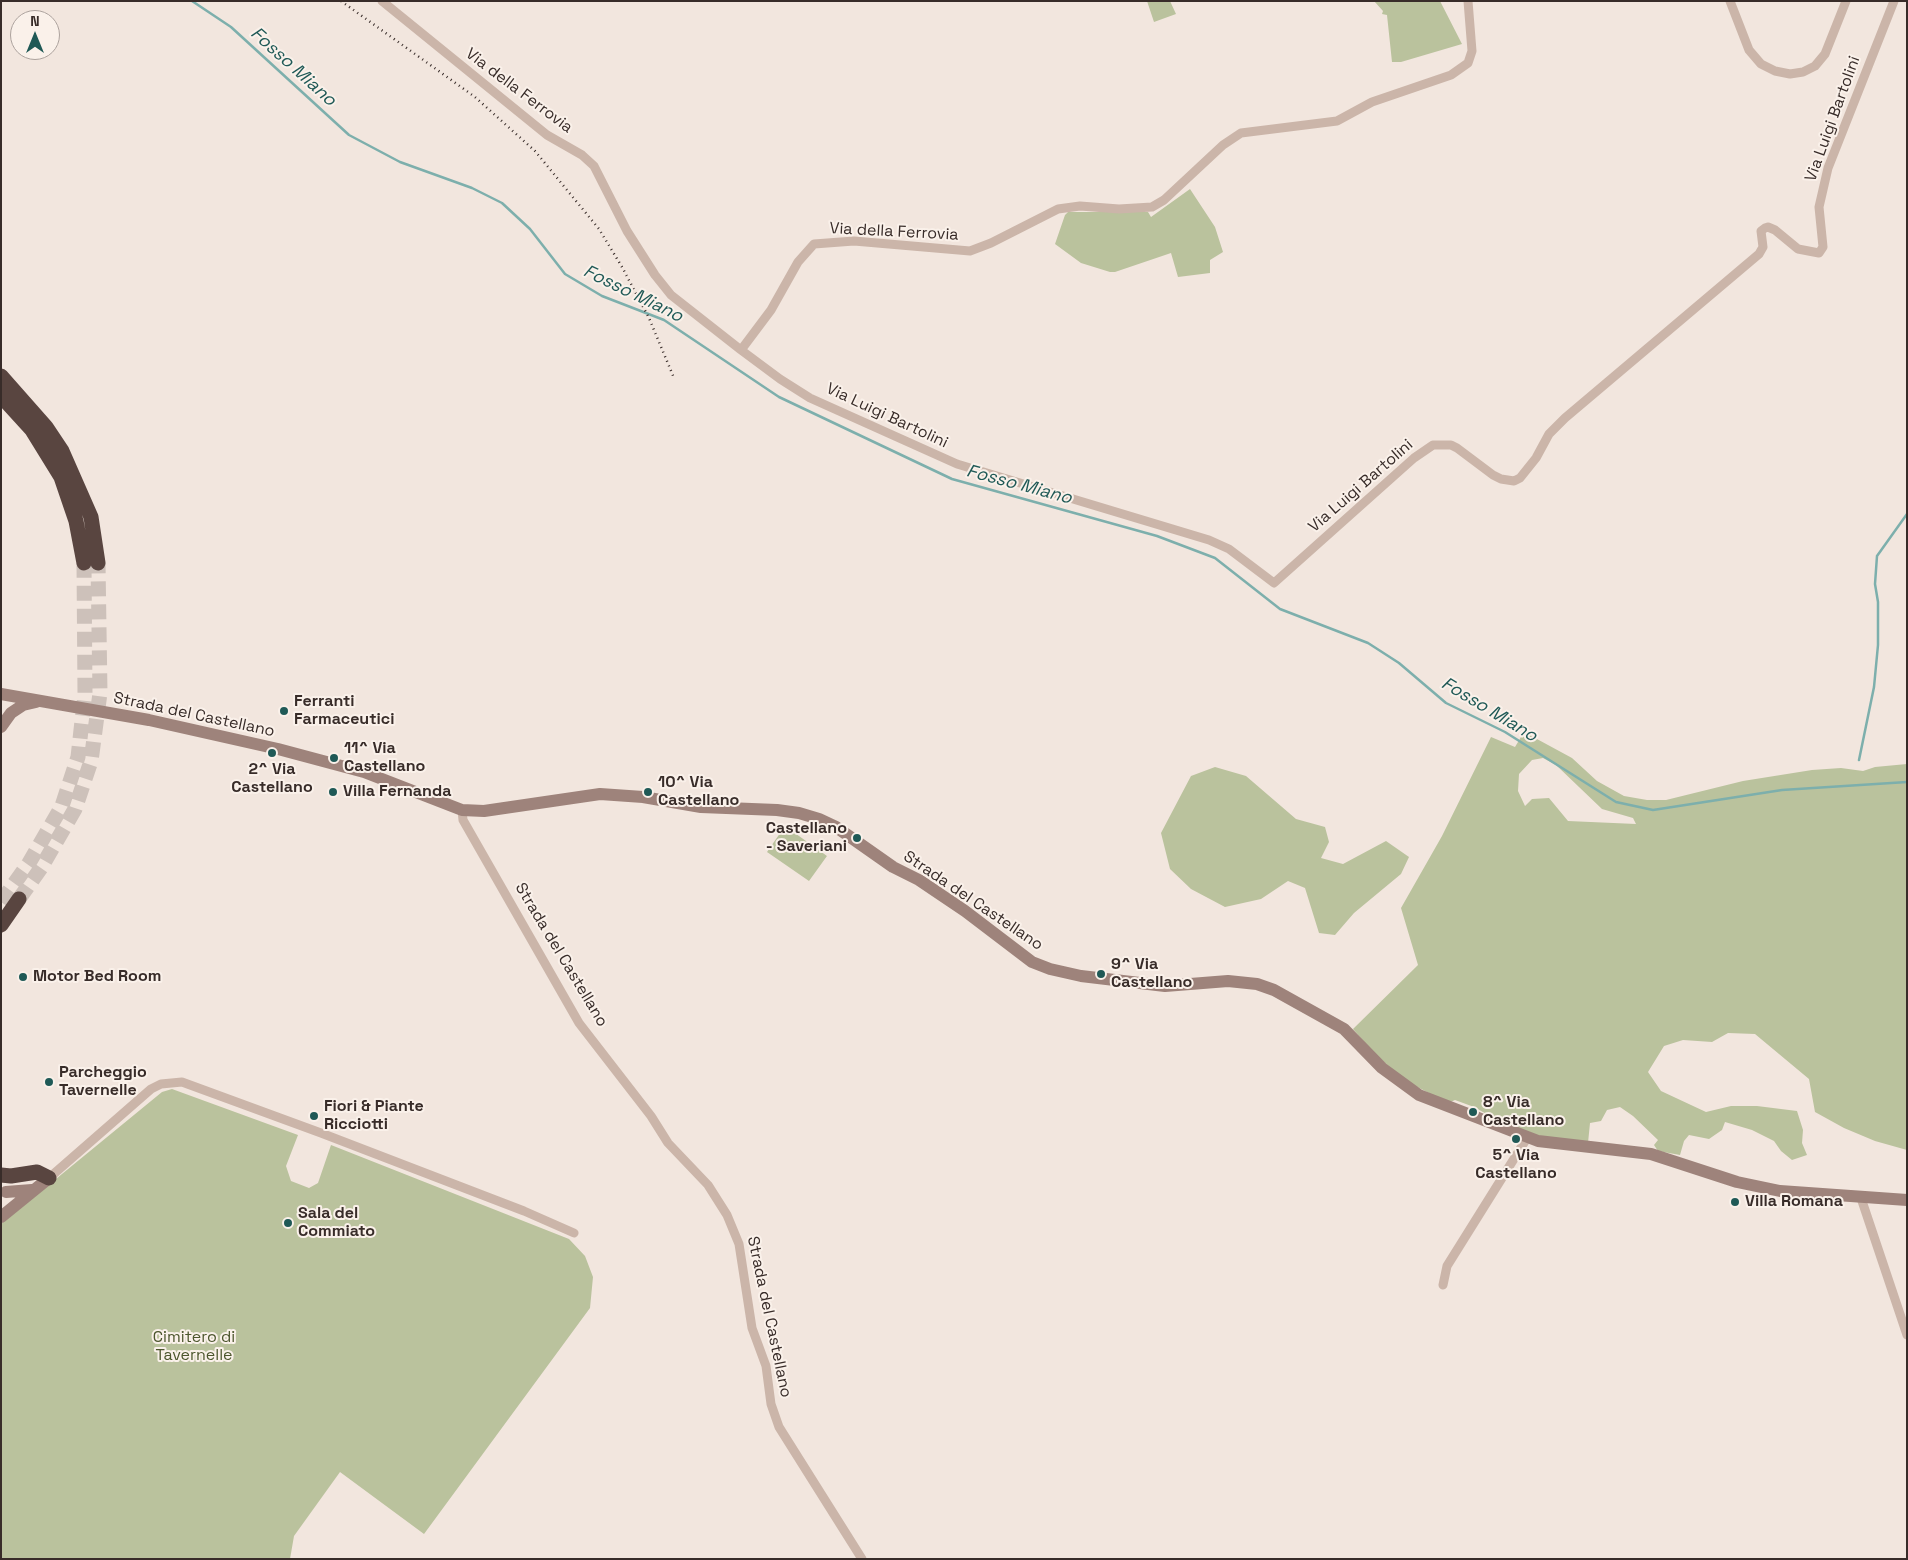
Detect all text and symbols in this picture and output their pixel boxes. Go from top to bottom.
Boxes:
north arrow [10,10,60,60]
text: N [30,12,40,30]
water label: Fosso Miano [246,23,340,111]
street label: Via della Ferrovia [462,44,576,138]
street label: Via Luigi Bartolini [1801,54,1865,184]
street label: Via della Ferrovia [829,219,959,245]
water label: Fosso Miano [580,261,686,327]
street label: Via Luigi Bartolini [823,379,951,453]
street label: Via Luigi Bartolini [1305,435,1417,537]
water label: Fosso Miano [964,461,1074,509]
water label: Fosso Miano [1437,673,1541,747]
street label: Strada del Castellano [112,689,276,741]
place label: Ferranti Farmaceutici [294,692,394,730]
marker: Ferranti Farmaceutici [278,705,290,717]
place label: 11^ Via Castellano [344,739,425,777]
marker: 2^ Via Castellano [266,747,278,759]
marker: 11^ Via Castellano [328,752,340,764]
place label: 2^ Via Castellano [231,760,313,798]
place label: 10^ Via Castellano [658,773,739,811]
place label: Villa Fernanda [343,782,451,802]
marker: Villa Fernanda [327,786,339,798]
marker: 10^ Via Castellano [642,786,654,798]
place label: Castellano - Saveriani [766,819,847,857]
marker: Castellano - Saveriani [851,832,863,844]
street label: Strada del Castellano [900,847,1046,955]
street label: Strada del Castellano [510,880,612,1030]
place label: 9^ Via Castellano [1111,955,1192,993]
place label: Motor Bed Room [33,967,161,987]
marker: 9^ Via Castellano [1095,968,1107,980]
marker: Motor Bed Room [17,971,29,983]
place label: Parcheggio Tavernelle [59,1063,147,1101]
marker: Parcheggio Tavernelle [43,1076,55,1088]
place label: 8^ Via Castellano [1483,1093,1564,1131]
place label: Fiori & Piante Ricciotti [324,1097,424,1135]
marker: 8^ Via Castellano [1467,1106,1479,1118]
marker: Fiori & Piante Ricciotti [308,1110,320,1122]
marker: 5^ Via Castellano [1510,1133,1522,1145]
place label: 5^ Via Castellano [1475,1146,1557,1184]
place label: Villa Romana [1745,1192,1843,1212]
marker: Villa Romana [1729,1196,1741,1208]
place label: Sala del Commiato [298,1204,375,1242]
marker: Sala del Commiato [282,1217,294,1229]
street label: Strada del Castellano [743,1235,795,1399]
park label: Cimitero di Tavernelle [153,1328,235,1366]

